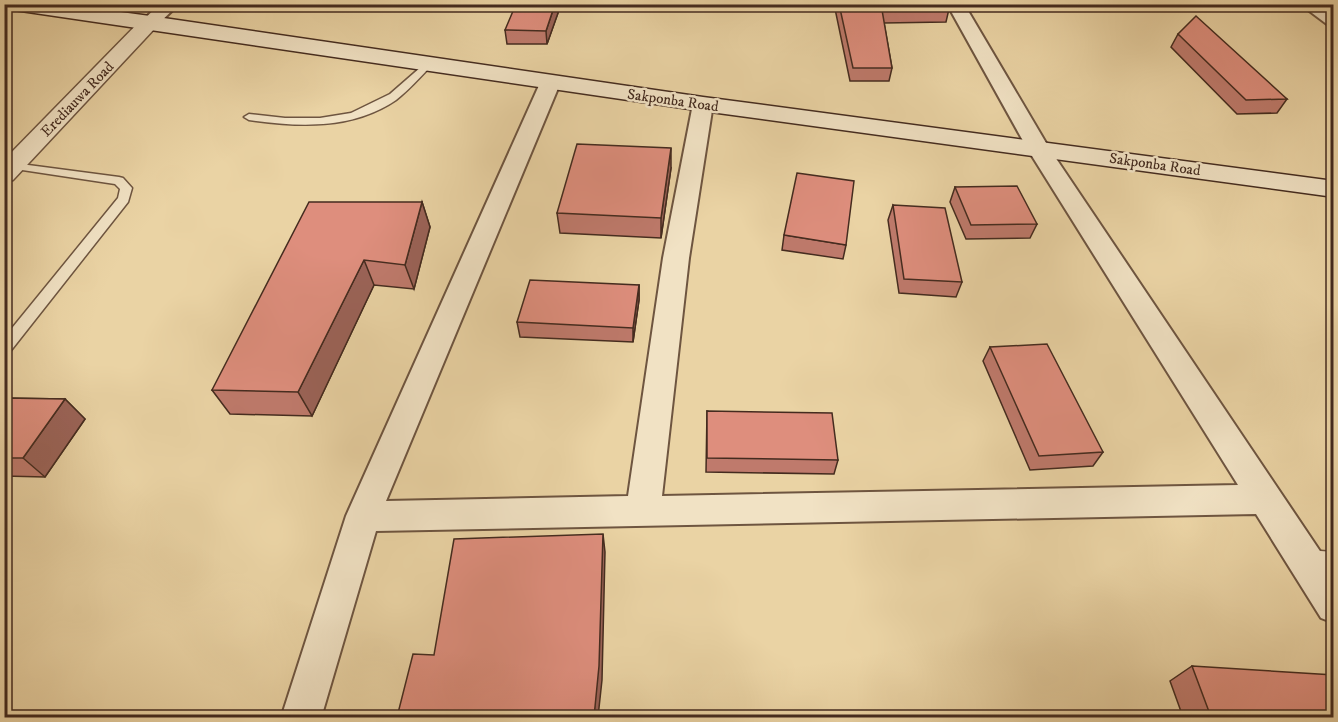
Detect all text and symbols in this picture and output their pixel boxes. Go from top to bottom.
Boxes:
street label: Erediauwa Road [37,57,118,141]
street label: Sakponba Road [626,85,720,116]
street label: Sakponba Road [1108,149,1202,180]

